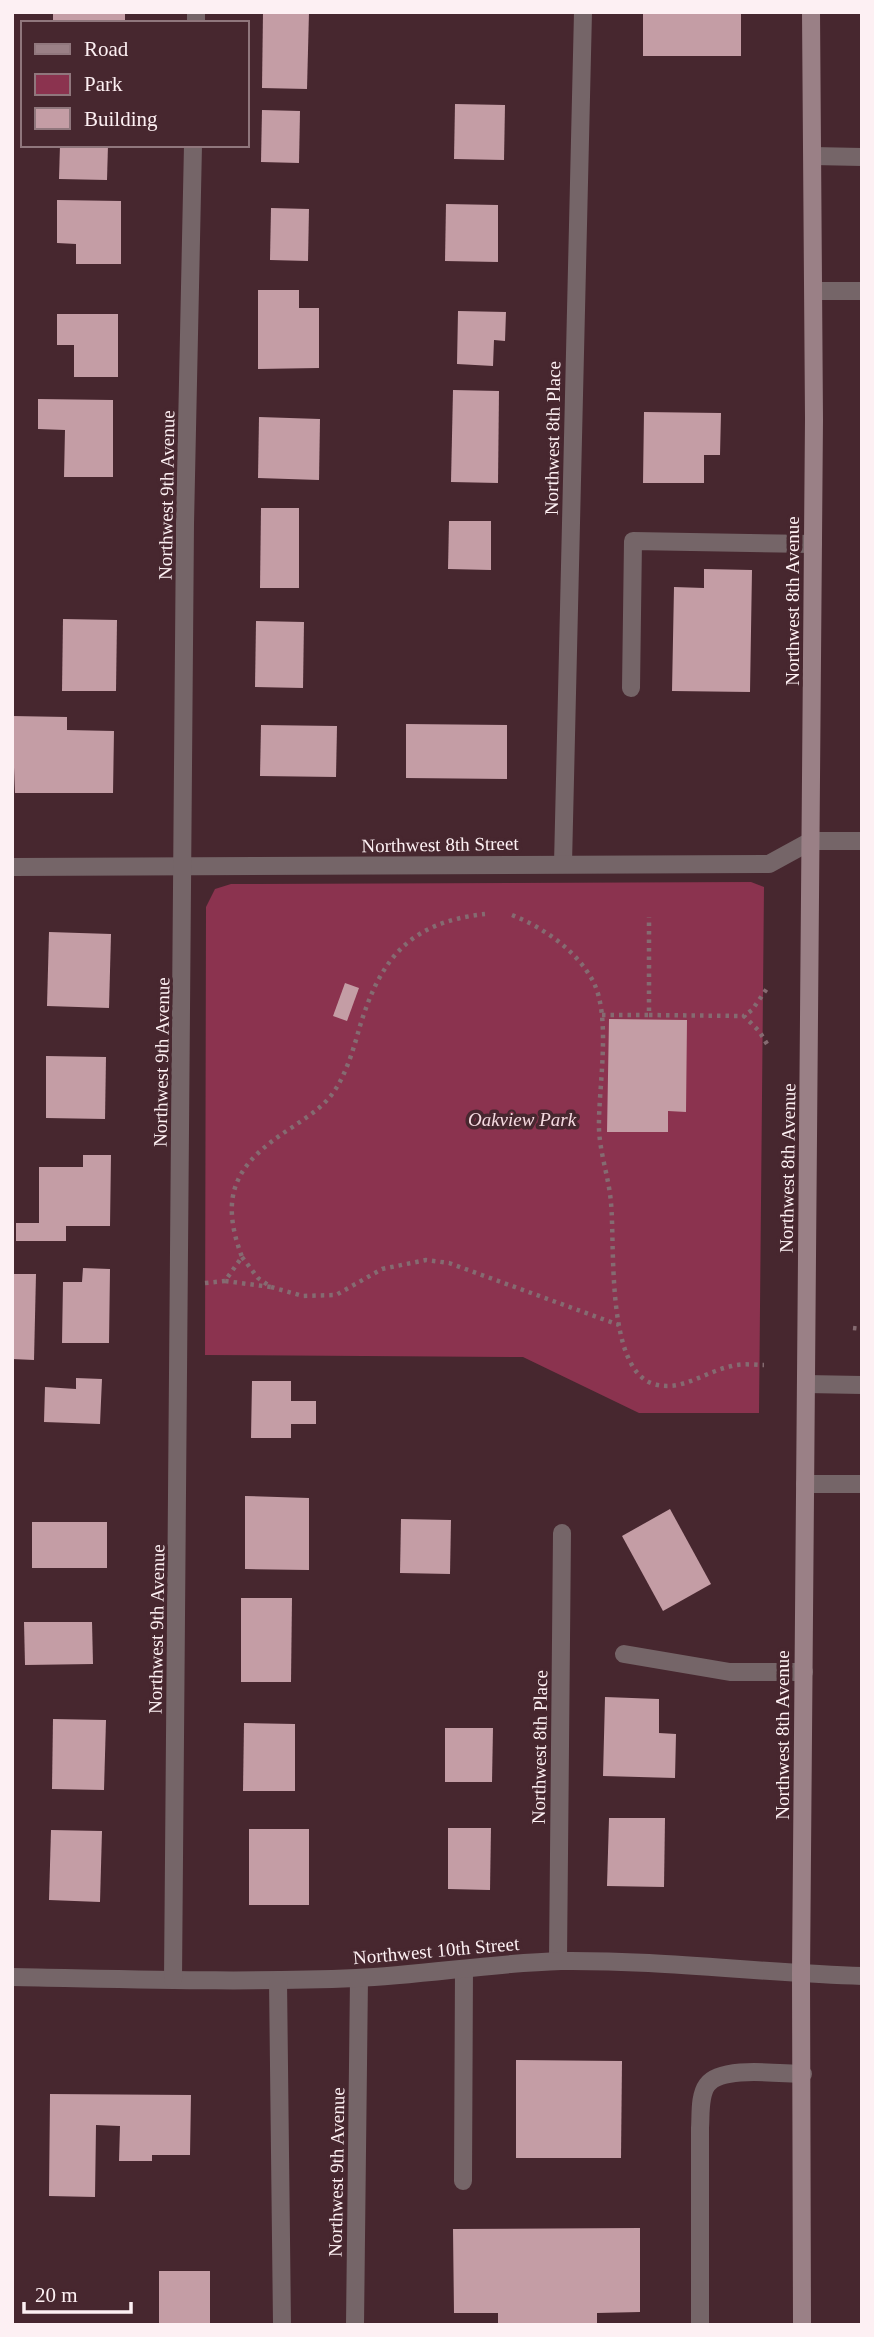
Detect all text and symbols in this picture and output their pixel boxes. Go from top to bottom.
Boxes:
legend [21,21,248,147]
text: Road [84,37,129,61]
text: Park [84,72,123,96]
text: Building [84,107,158,131]
street label: Northwest 8th Place [541,361,564,515]
street label: Northwest 9th Avenue [155,410,178,580]
street label: Northwest 8th Avenue [782,516,803,686]
street label: Northwest 8th Street [361,833,520,856]
street label: Northwest 9th Avenue [150,977,173,1147]
street label: Northwest 8th Avenue [776,1083,799,1253]
park label: Oakview Park [468,1109,577,1130]
street label: Northwest 9th Avenue [145,1544,168,1714]
street label: Northwest 8th Avenue [772,1650,793,1820]
street label: Northwest 8th Place [528,1670,551,1824]
street label: Northwest 10th Street [352,1933,521,1968]
street label: Northwest 9th Avenue [325,2087,348,2257]
scale bar [24,2270,131,2314]
text: 20 m [35,2283,78,2307]

